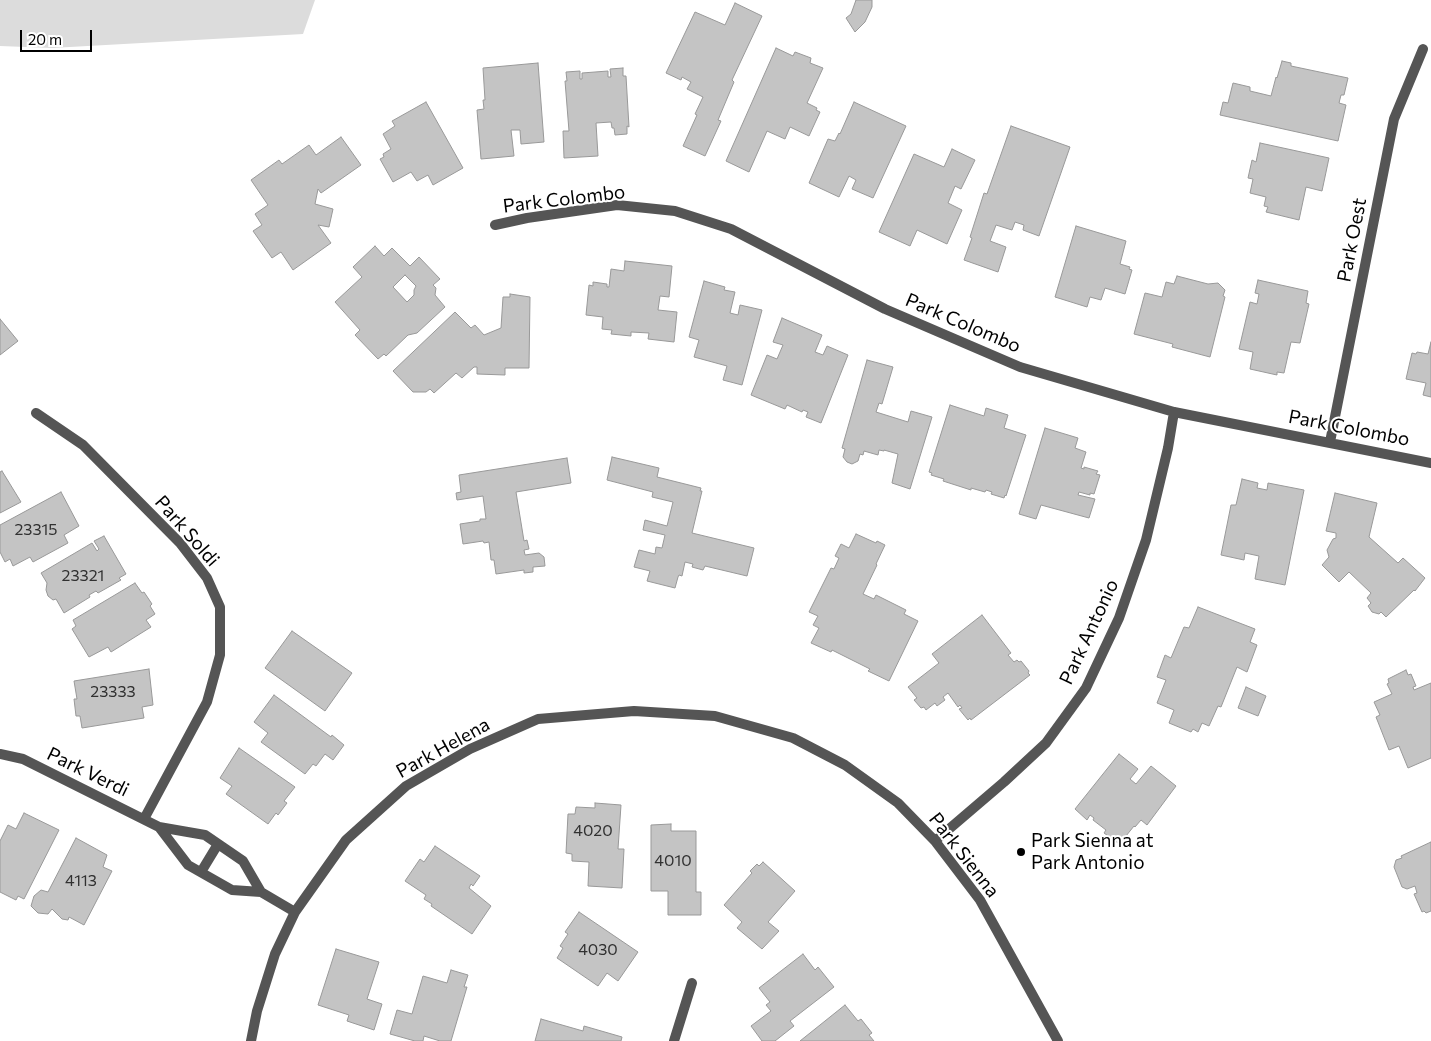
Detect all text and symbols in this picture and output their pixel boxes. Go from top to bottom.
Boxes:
scale bar [22,20,95,52]
text: 20 m [28,30,62,48]
street label: Park Colombo [502,180,626,218]
street label: Park Oest [1333,196,1371,284]
street label: Park Colombo [902,288,1024,358]
street label: Park Colombo [1286,405,1412,451]
street label: Park Soldi [150,491,224,571]
house number: 23315 [14,520,58,540]
house number: 23321 [62,566,104,586]
street label: Park Antonio [1055,576,1123,688]
house number: 23333 [90,682,136,702]
street label: Park Helena [392,713,494,783]
street label: Park Verdi [43,742,133,802]
street label: Park Sienna [924,808,1004,902]
house number: 4020 [573,821,613,841]
place label: Park Sienna at Park Antonio [1031,830,1154,874]
marker: Park Sienna at Park Antonio [1015,846,1027,858]
house number: 4010 [654,851,692,871]
house number: 4113 [65,871,97,891]
house number: 4030 [578,940,618,960]

